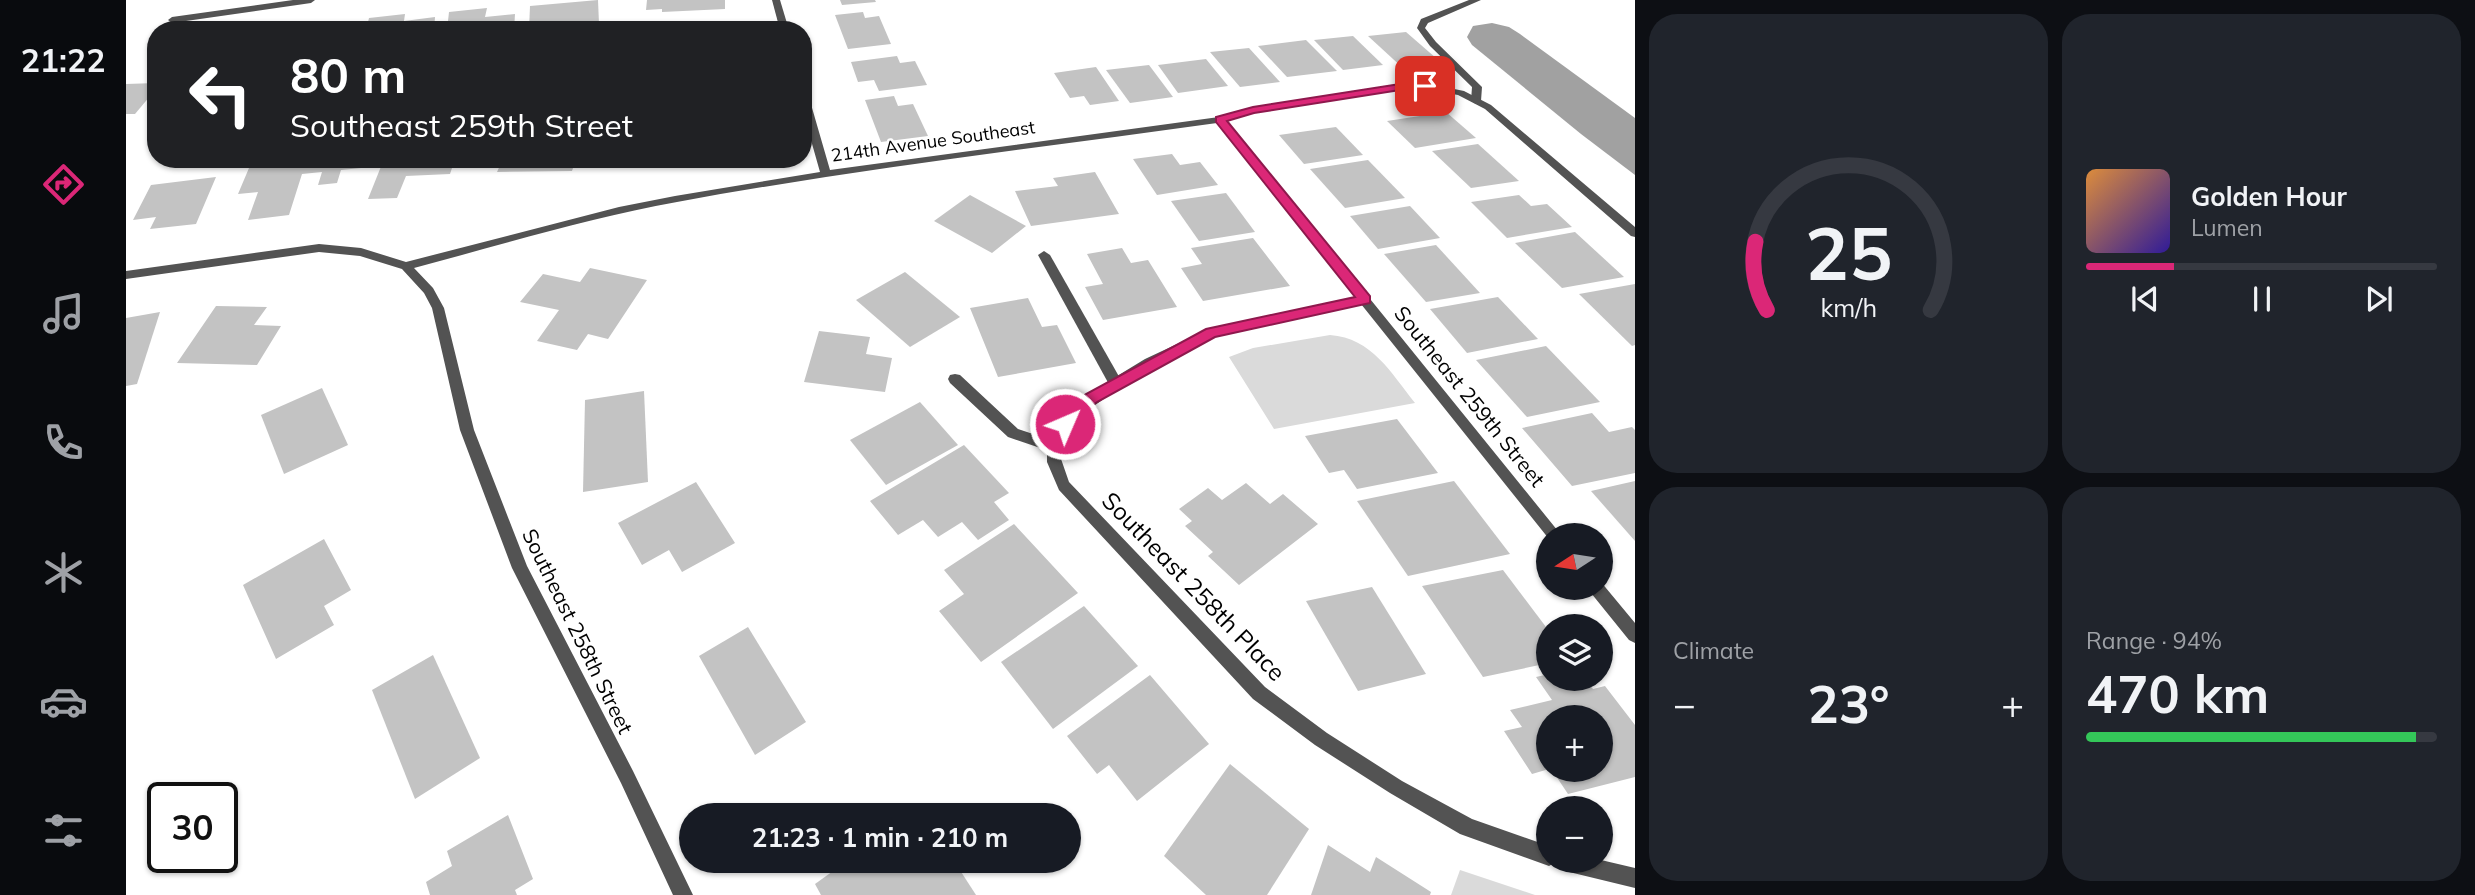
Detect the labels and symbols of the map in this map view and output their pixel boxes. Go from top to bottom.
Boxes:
pin [1395,56,1455,116]
street label: 214th Avenue Southeast [829,115,1037,167]
street label: Southeast 259th Street [1389,300,1551,492]
position arrow [1028,387,1102,461]
street label: Southeast 258th Place [1096,485,1292,687]
north arrow [1536,523,1614,600]
street label: Southeast 258th Street [517,524,639,738]
speed limit sign: 30 [147,782,238,873]

